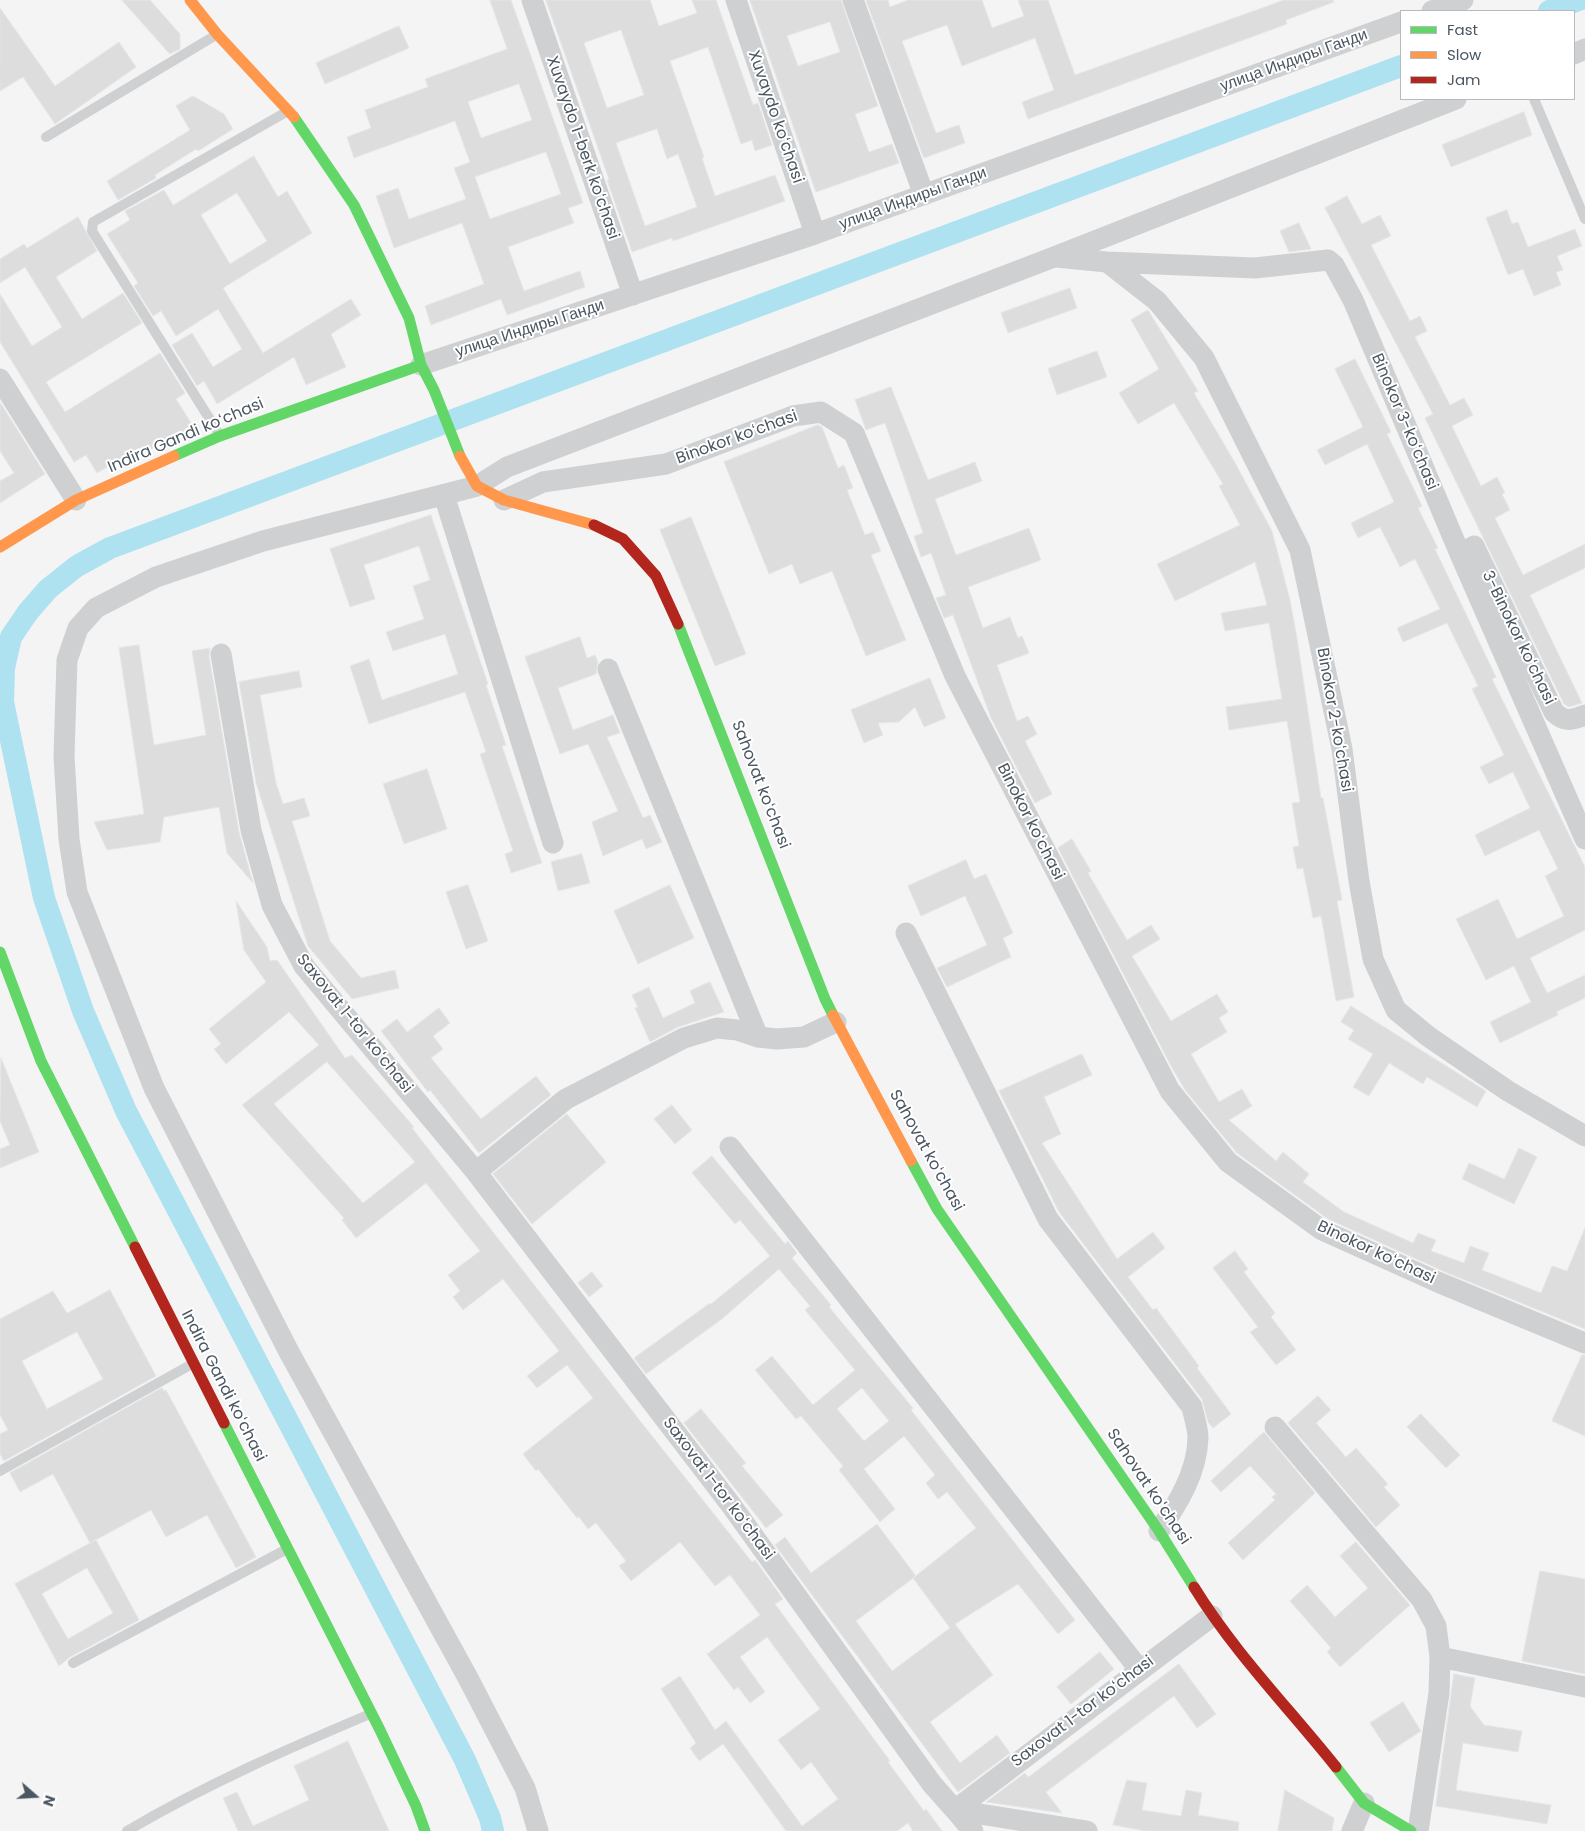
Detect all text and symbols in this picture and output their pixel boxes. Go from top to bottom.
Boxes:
legend [1400,10,1575,100]
text: Fast [1447,19,1478,40]
street label: улица Индиры Ганди [1218,25,1370,97]
text: Slow [1447,44,1481,65]
street label: Xuvaydo koʻchasi [743,48,807,186]
street label: Xuvaydo 1-berk koʻchasi [542,54,622,242]
text: Jam [1447,69,1481,90]
street label: улица Индиры Ганди [837,163,989,235]
street label: улица Индиры Ганди [453,296,607,362]
street label: Binokor 3-koʻchasi [1367,351,1441,493]
street label: Indira Gandi koʻchasi [105,394,267,478]
street label: Binokor koʻchasi [674,407,800,469]
street label: 3-Binokor koʻchasi [1477,568,1559,708]
street label: Binokor 2-koʻchasi [1312,646,1356,794]
street label: Sahovat koʻchasi [727,718,793,852]
street label: Binokor koʻchasi [992,761,1068,883]
street label: Saxovat 1-tor koʻchasi [292,951,416,1097]
street label: Sahovat koʻchasi [885,1087,967,1215]
street label: Binokor koʻchasi [1314,1217,1438,1289]
street label: Indira Gandi koʻchasi [176,1307,270,1465]
street label: Saxovat 1-tor koʻchasi [658,1414,778,1564]
street label: Sahovat koʻchasi [1102,1425,1194,1549]
street label: Saxovat 1-tor koʻchasi [1008,1652,1158,1772]
north arrow [10,1771,60,1821]
text: N [38,1793,60,1809]

